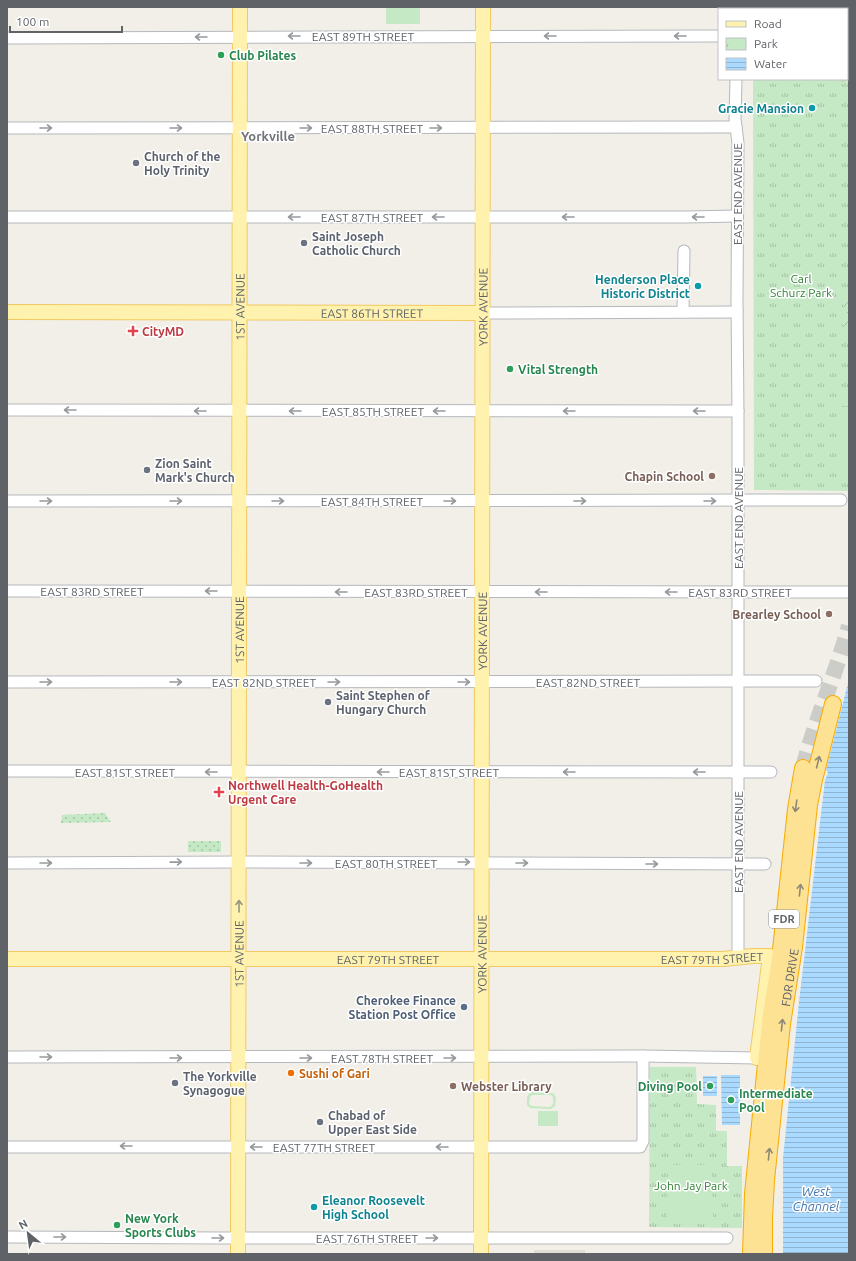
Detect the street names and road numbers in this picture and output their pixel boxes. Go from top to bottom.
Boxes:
street label: EAST 89TH STREET [312,30,415,43]
street label: EAST 88TH STREET [321,122,424,135]
street label: EAST END AVENUE [731,143,744,245]
street label: EAST 87TH STREET [321,211,424,224]
street label: YORK AVENUE [476,267,489,346]
street label: 1ST AVENUE [233,273,246,341]
street label: EAST 86TH STREET [321,306,424,319]
street label: EAST 85TH STREET [322,405,425,418]
street label: EAST END AVENUE [732,467,745,569]
street label: EAST 84TH STREET [321,495,424,508]
street label: EAST 83RD STREET [40,585,144,598]
street label: EAST 83RD STREET [364,586,468,599]
street label: EAST 83RD STREET [688,586,792,599]
street label: YORK AVENUE [475,591,489,670]
street label: 1ST AVENUE [232,596,246,664]
street label: EAST 82ND STREET [212,676,317,689]
street label: EAST 82ND STREET [536,676,641,689]
street label: EAST 81ST STREET [75,766,176,779]
street label: EAST 81ST STREET [399,766,500,779]
street label: EAST END AVENUE [732,791,745,893]
street label: EAST 80TH STREET [335,857,438,870]
road number: FDR [769,910,799,928]
street label: YORK AVENUE [475,914,488,993]
street label: 1ST AVENUE [232,920,245,988]
street label: FDR DRIVE [778,947,800,1007]
street label: EAST 79TH STREET [661,950,763,966]
street label: EAST 79TH STREET [337,953,440,966]
street label: EAST 78TH STREET [331,1052,434,1065]
street label: EAST 77TH STREET [273,1141,376,1154]
street label: EAST 76TH STREET [316,1232,419,1245]

